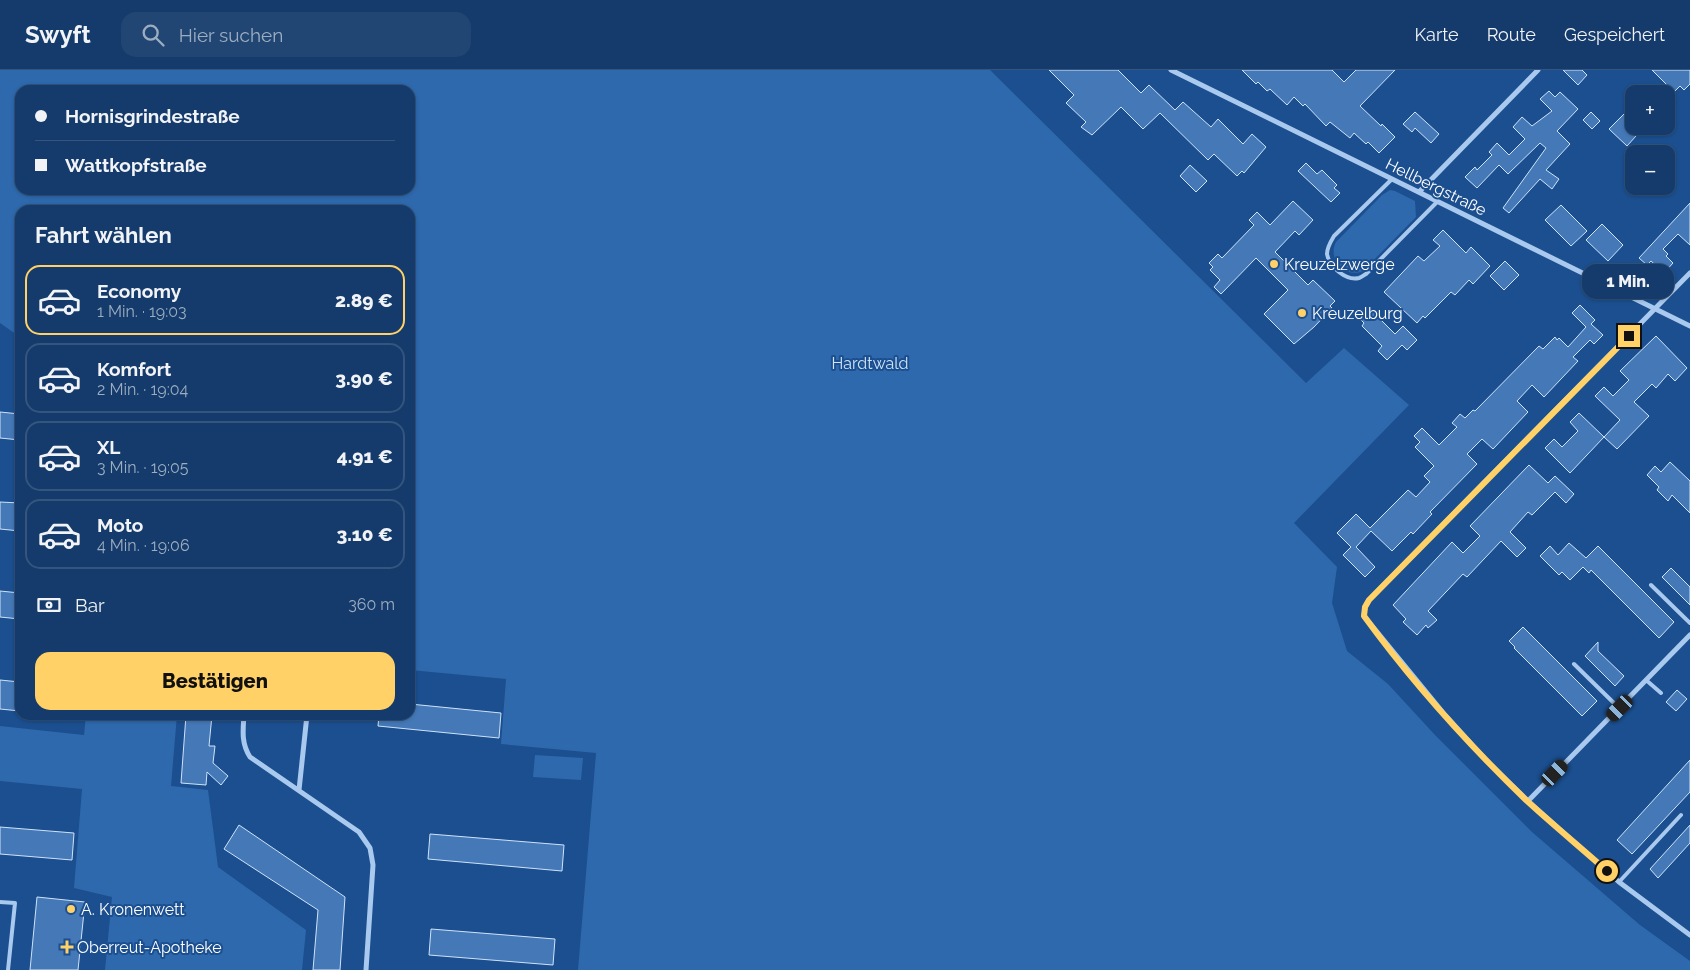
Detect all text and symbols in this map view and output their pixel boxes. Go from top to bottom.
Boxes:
search box [121,12,471,57]
text: Swyft [25,20,91,49]
icon: search [139,21,167,49]
text: Hier suchen [179,24,283,46]
text: Karte [1415,24,1459,45]
text: Route [1487,24,1536,45]
text: Gespeichert [1564,24,1665,45]
map controls [1625,85,1675,195]
button: + [1625,85,1675,135]
text: Hornisgrindestraße [65,105,240,127]
button: − [1625,145,1675,195]
text: Wattkopfstraße [65,154,207,176]
street label: Hellbergstraße [1382,154,1490,220]
text: Fahrt wählen [35,222,172,248]
place label: Kreuzelzwerge [1284,255,1395,274]
marker: Kreuzelzwerge [1268,258,1280,270]
callout: 1 Min. [1583,264,1675,298]
text: 1 Min. [1606,272,1650,291]
icon: car [37,278,82,323]
text: Economy [97,280,181,302]
text: 2.89 € [335,289,393,311]
text: 1 Min. · 19:03 [97,302,187,321]
place label: Kreuzelburg [1312,304,1403,323]
marker: Kreuzelburg [1296,307,1308,319]
route end [1618,325,1640,347]
park label: Hardtwald [832,354,909,373]
icon: car [37,356,82,401]
text: Komfort [97,358,171,380]
text: 3.90 € [335,367,393,389]
text: 2 Min. · 19:04 [97,380,188,399]
icon: car [37,434,82,479]
text: XL [97,436,120,458]
text: 4.91 € [337,445,393,467]
text: 3 Min. · 19:05 [97,458,188,477]
icon: car [37,512,82,557]
text: Moto [97,514,143,536]
text: 3.10 € [337,523,393,545]
text: 4 Min. · 19:06 [97,536,190,555]
icon: cash [35,591,63,619]
text: Bar [75,594,105,616]
text: 360 m [348,595,395,614]
button: Bestätigen [35,652,395,710]
car [1604,692,1635,724]
car [1539,757,1570,789]
route start [1596,860,1618,882]
place label: A. Kronenwett [81,900,185,919]
marker: A. Kronenwett [65,903,77,915]
place label: Oberreut-Apotheke [77,938,222,957]
marker: Oberreut-Apotheke [61,941,73,953]

